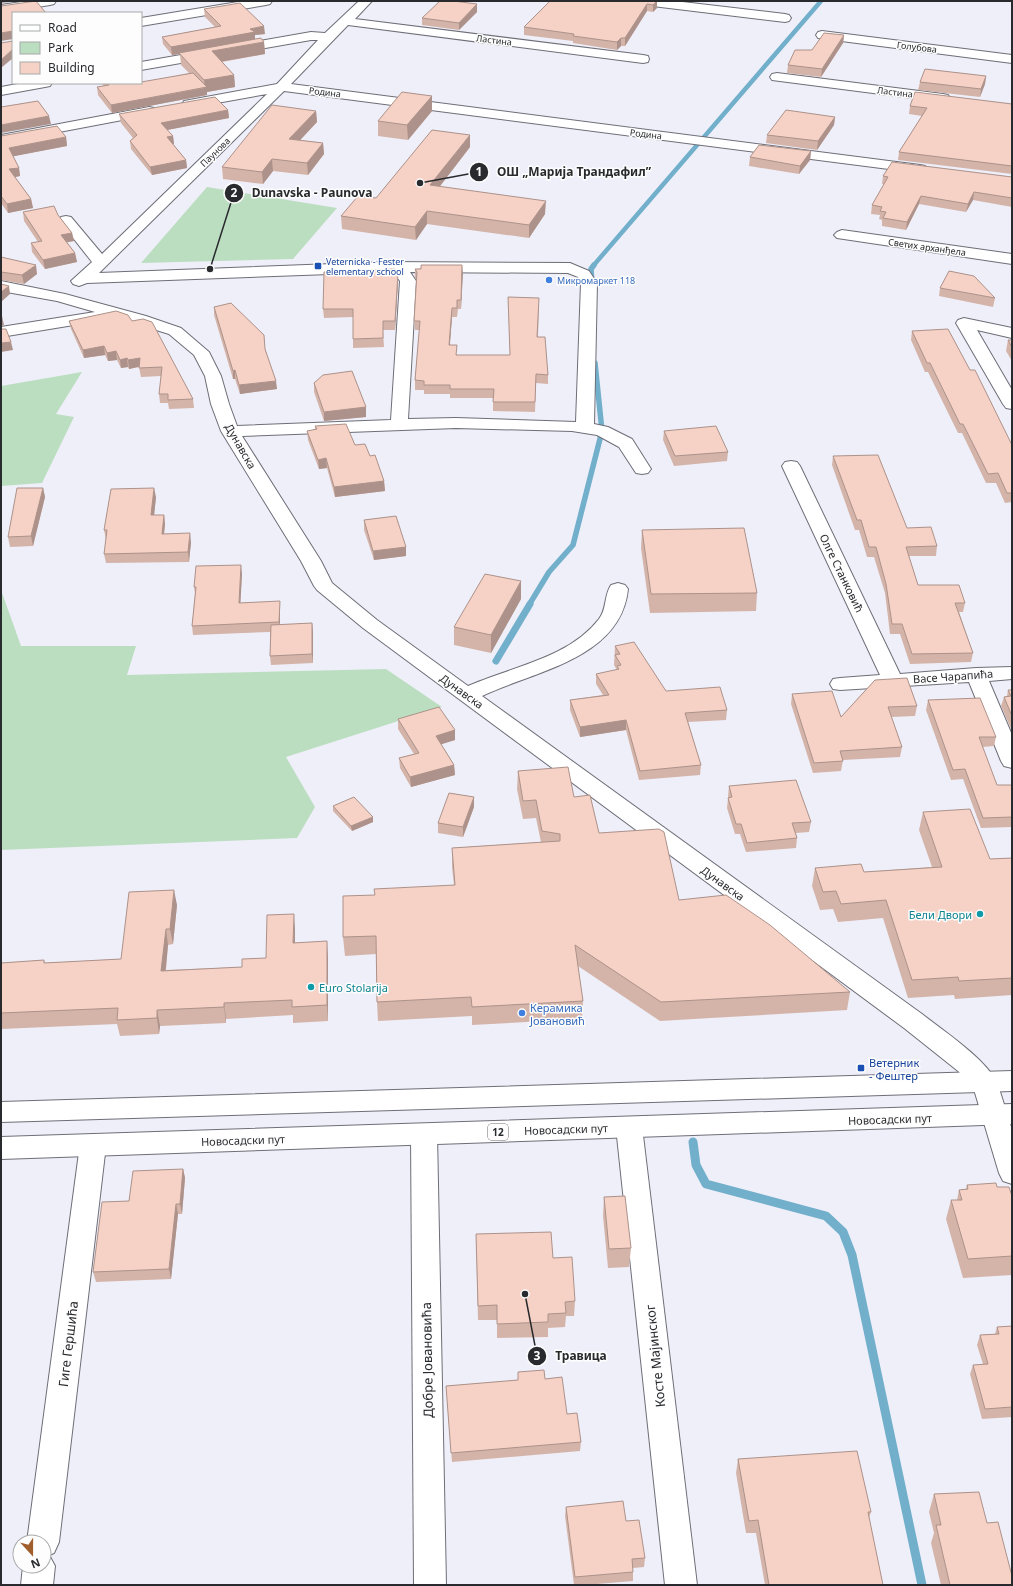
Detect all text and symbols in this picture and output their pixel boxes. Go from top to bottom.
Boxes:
legend [12,12,142,84]
text: Road [48,19,77,36]
street label: Ластина [475,31,513,49]
street label: Голубова [896,38,938,56]
text: Park [48,39,74,56]
text: Building [48,59,95,76]
street label: Ластина [876,83,914,101]
street label: Родина [308,84,342,100]
street label: Родина [629,126,663,142]
street label: Паунова [197,134,233,170]
callout: ОШ „Марија Трандафил” [469,160,659,184]
text: 1 [476,163,482,180]
text: ОШ „Марија Трандафил” [497,163,652,180]
callout: Dunavska - Paunova [224,181,381,205]
text: 2 [231,184,238,201]
text: Dunavska - Paunova [252,184,372,201]
street label: Светих арханђела [887,235,967,259]
place label: Veternicka - Fester elementary school [326,255,404,278]
marker: Veternicka - Fester elementary school [313,261,323,271]
place label: Микромаркет 118 [557,274,635,287]
marker: Микромаркет 118 [544,275,554,285]
street label: Дунавска [222,421,260,471]
street label: Олге Станковић [817,531,867,615]
street label: Васе Чарапића [912,666,994,686]
street label: Дунавска [437,670,487,712]
street label: Дунавска [698,862,748,904]
place label: Бели Двори [909,907,972,922]
marker: Бели Двори [975,909,985,919]
place label: Euro Stolarija [319,980,388,995]
marker: Euro Stolarija [306,982,316,992]
place label: Керамика Јовановић [529,1000,585,1028]
marker: Керамика Јовановић [517,1008,527,1018]
place label: Ветерник - Фештер [869,1055,919,1083]
marker: Ветерник - Фештер [856,1063,866,1073]
street label: Новосадски пут [848,1110,932,1128]
street label: Новосадски пут [524,1120,608,1138]
road number: 12 [488,1124,508,1140]
street label: Новосадски пут [201,1131,285,1149]
street label: Гиге Гершића [54,1300,82,1388]
street label: Добре Јовановића [417,1302,437,1418]
street label: Косте Мајинског [641,1303,669,1408]
callout: Травица [527,1344,614,1368]
text: 3 [534,1347,541,1364]
text: Травица [555,1347,607,1364]
north arrow [12,1534,52,1574]
text: N [29,1555,43,1572]

